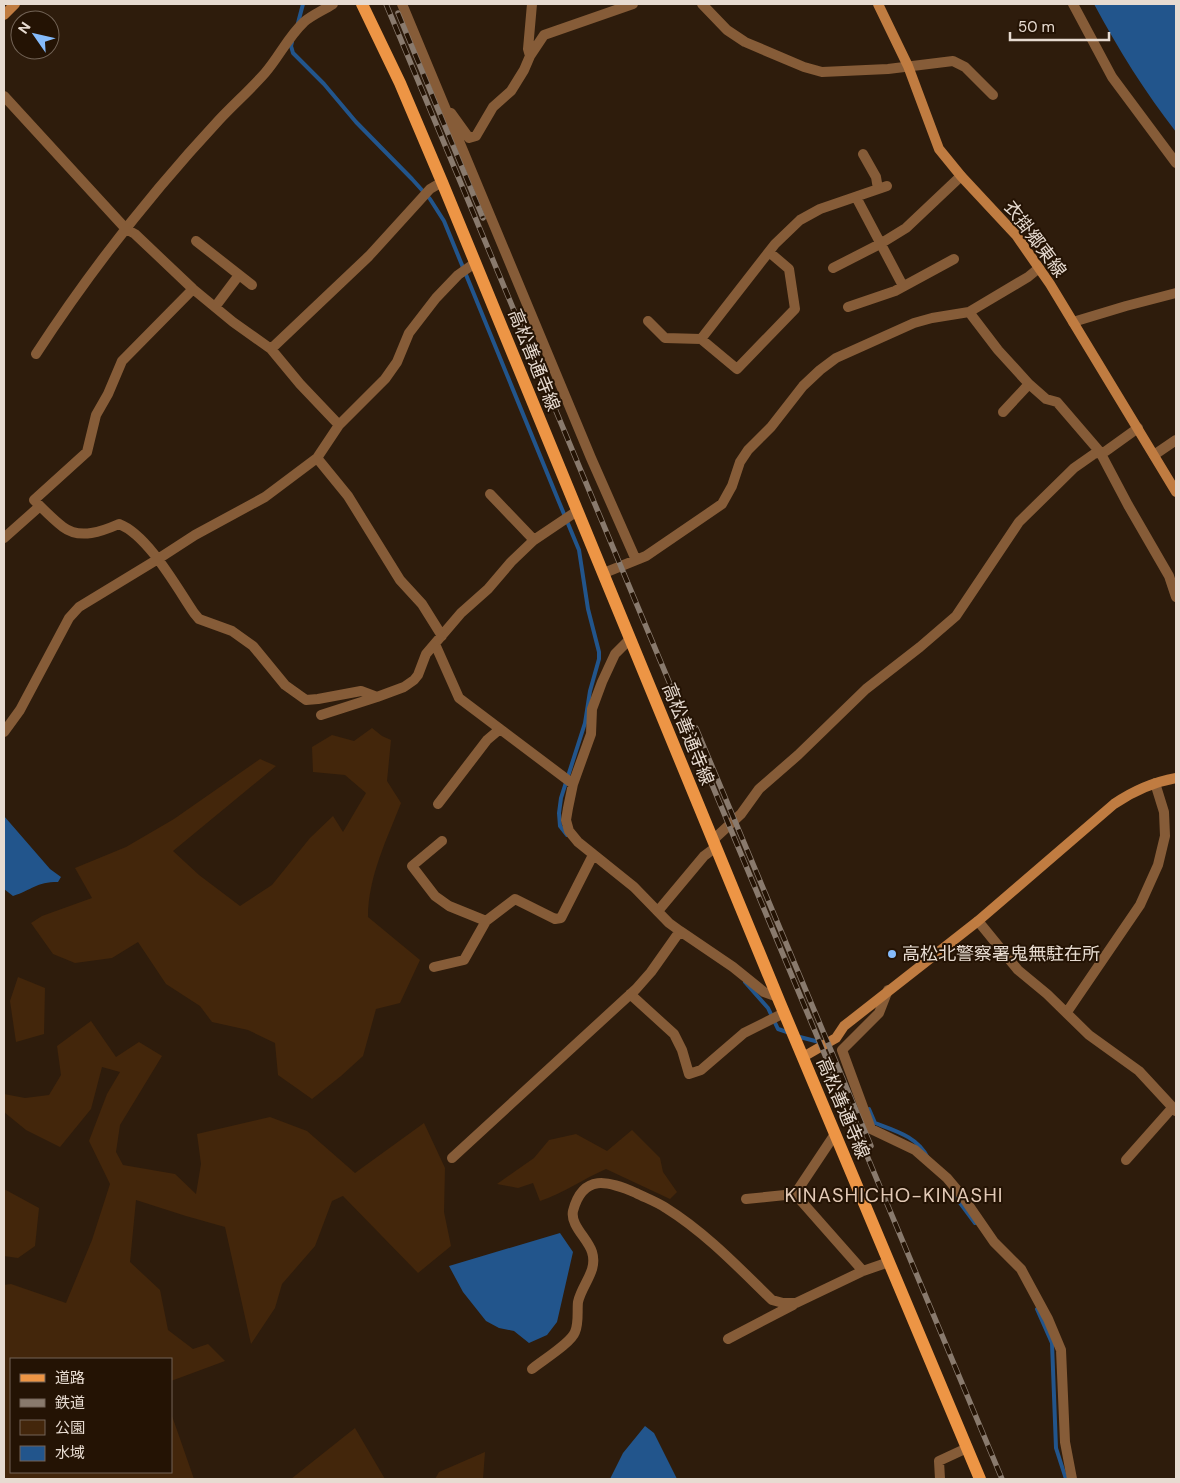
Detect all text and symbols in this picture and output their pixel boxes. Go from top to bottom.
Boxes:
north arrow [10,10,60,60]
scale bar [1010,10,1109,42]
text: 50 m [1018,17,1055,37]
text: N [14,18,35,37]
street label: 衣掛郷東線 [998,196,1072,282]
street label: 高松善通寺線 [503,305,565,415]
street label: 高松善通寺線 [657,679,719,789]
place label: 高松北警察署鬼無駐在所 [902,942,1100,966]
marker: 高松北警察署鬼無駐在所 [886,948,898,960]
street label: 高松善通寺線 [811,1054,875,1162]
district label: KINASHICHO-KINASHI [785,1182,1003,1208]
legend [10,1358,172,1473]
text: 道路 [55,1368,85,1388]
text: 鉄道 [55,1393,85,1413]
text: 公園 [55,1418,85,1438]
text: 水域 [55,1443,85,1463]

